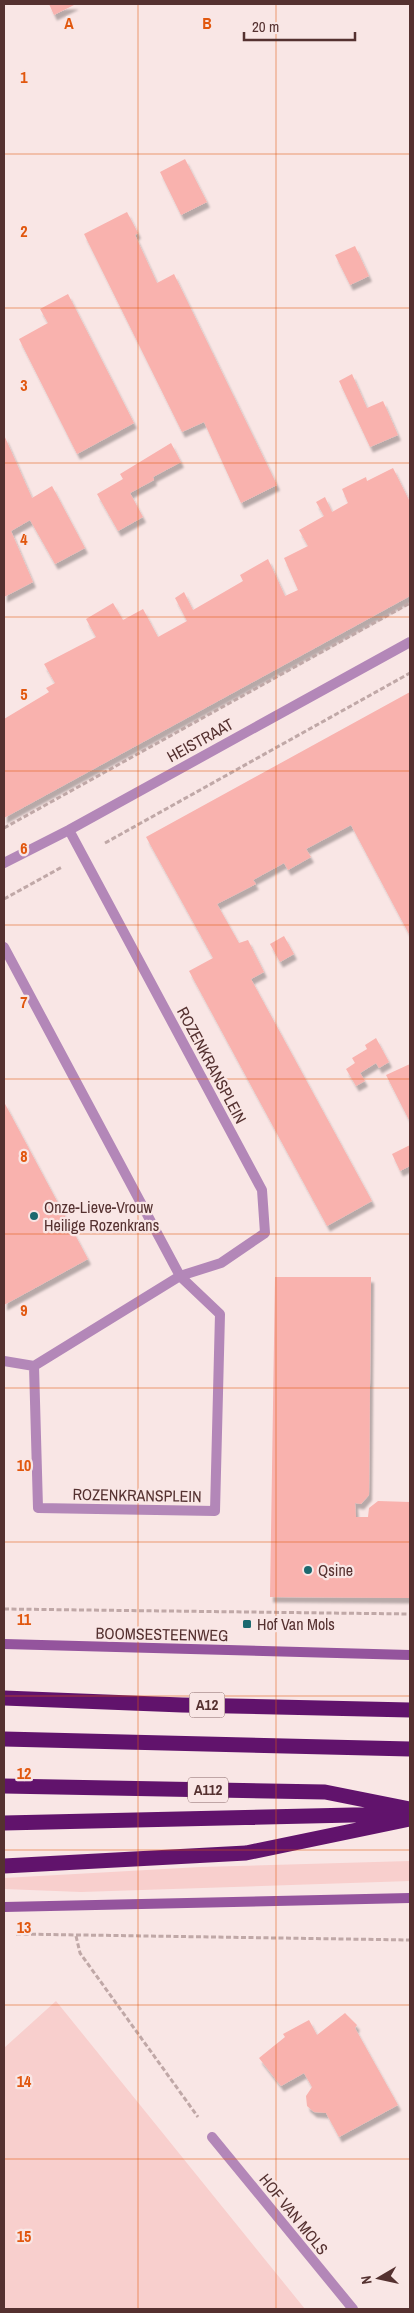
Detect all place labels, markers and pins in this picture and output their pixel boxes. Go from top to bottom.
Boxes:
place label: Onze-Lieve-Vrouw Heilige Rozenkrans [44,1196,159,1236]
marker: Onze-Lieve-Vrouw Heilige Rozenkrans [28,1210,40,1222]
place label: Qsine [318,1559,353,1581]
marker: Qsine [302,1564,314,1576]
place label: Hof Van Mols [257,1613,335,1635]
marker: Hof Van Mols [241,1618,253,1630]

